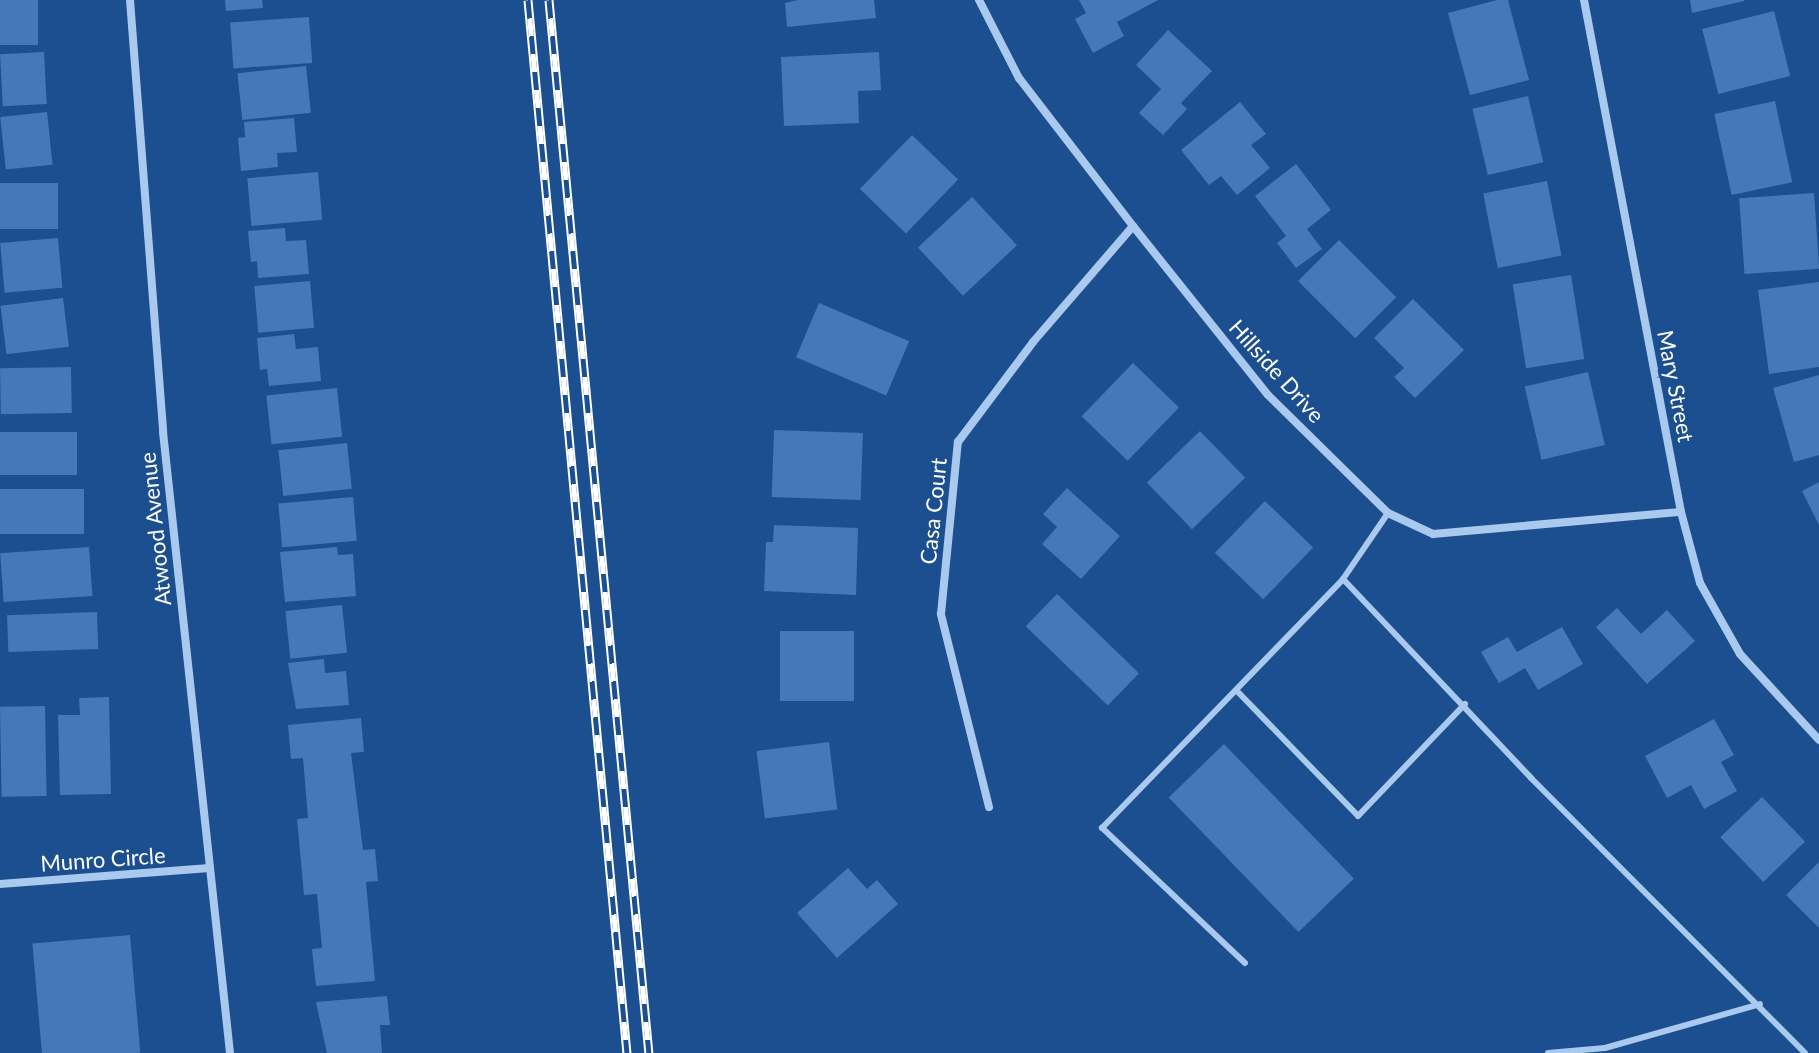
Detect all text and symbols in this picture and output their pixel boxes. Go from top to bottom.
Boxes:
street label: Hillside Drive [1224,314,1330,428]
street label: Mary Street [1652,328,1700,444]
street label: Atwood Avenue [134,451,176,607]
street label: Casa Court [914,456,952,566]
street label: Munro Circle [40,841,166,877]

